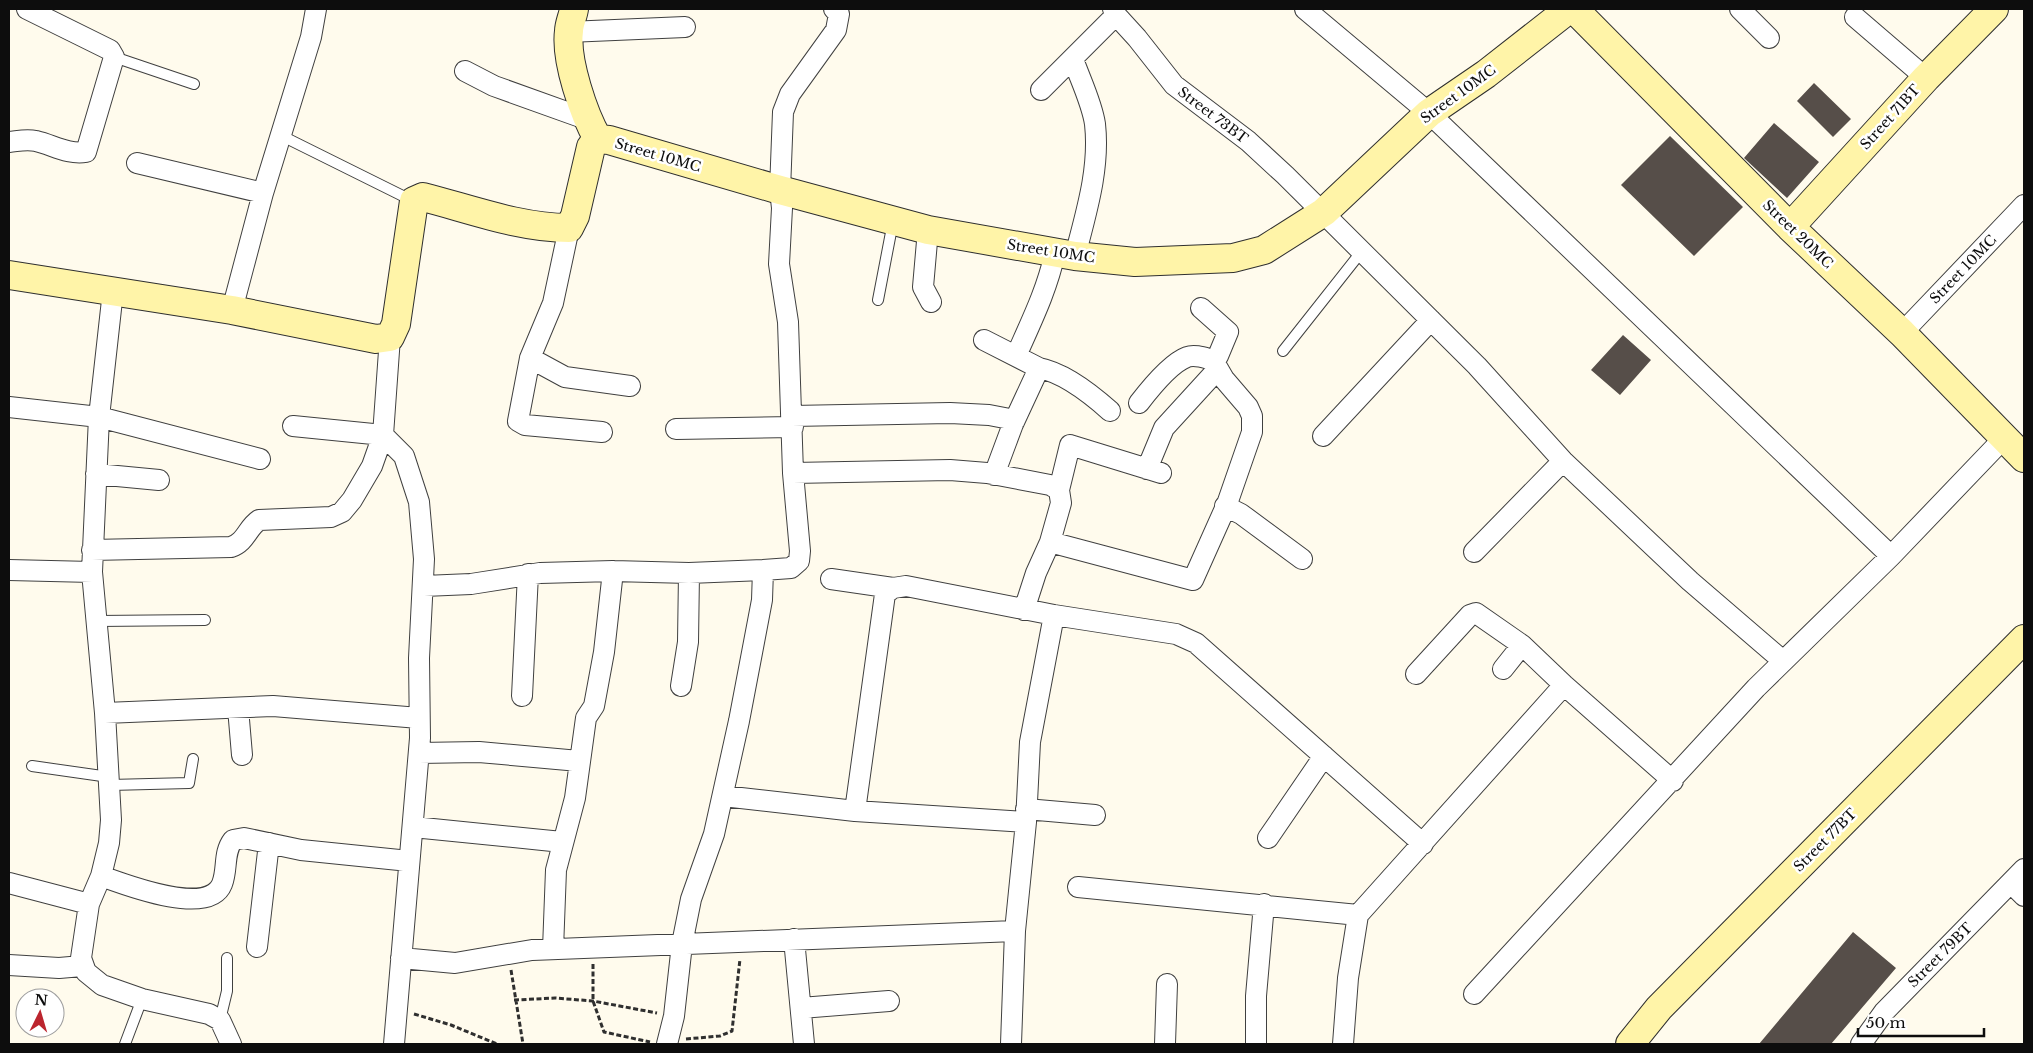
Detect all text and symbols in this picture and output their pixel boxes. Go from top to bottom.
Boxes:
street label: Street 10MC [1417,61,1499,127]
street label: Street 71BT [1856,81,1924,153]
street label: Street 73BT [1174,83,1252,147]
street label: Street 10MC [613,134,703,176]
street label: Street 20MC [1759,196,1837,272]
street label: Street 10MC [1926,231,2000,307]
street label: Street 10MC [1006,235,1096,267]
street label: Street 77BT [1790,805,1860,875]
street label: Street 79BT [1904,919,1976,991]
north arrow [15,988,65,1038]
text: N [34,991,48,1010]
scale bar [1858,1006,1984,1038]
text: 50 m [1866,1013,1906,1032]

